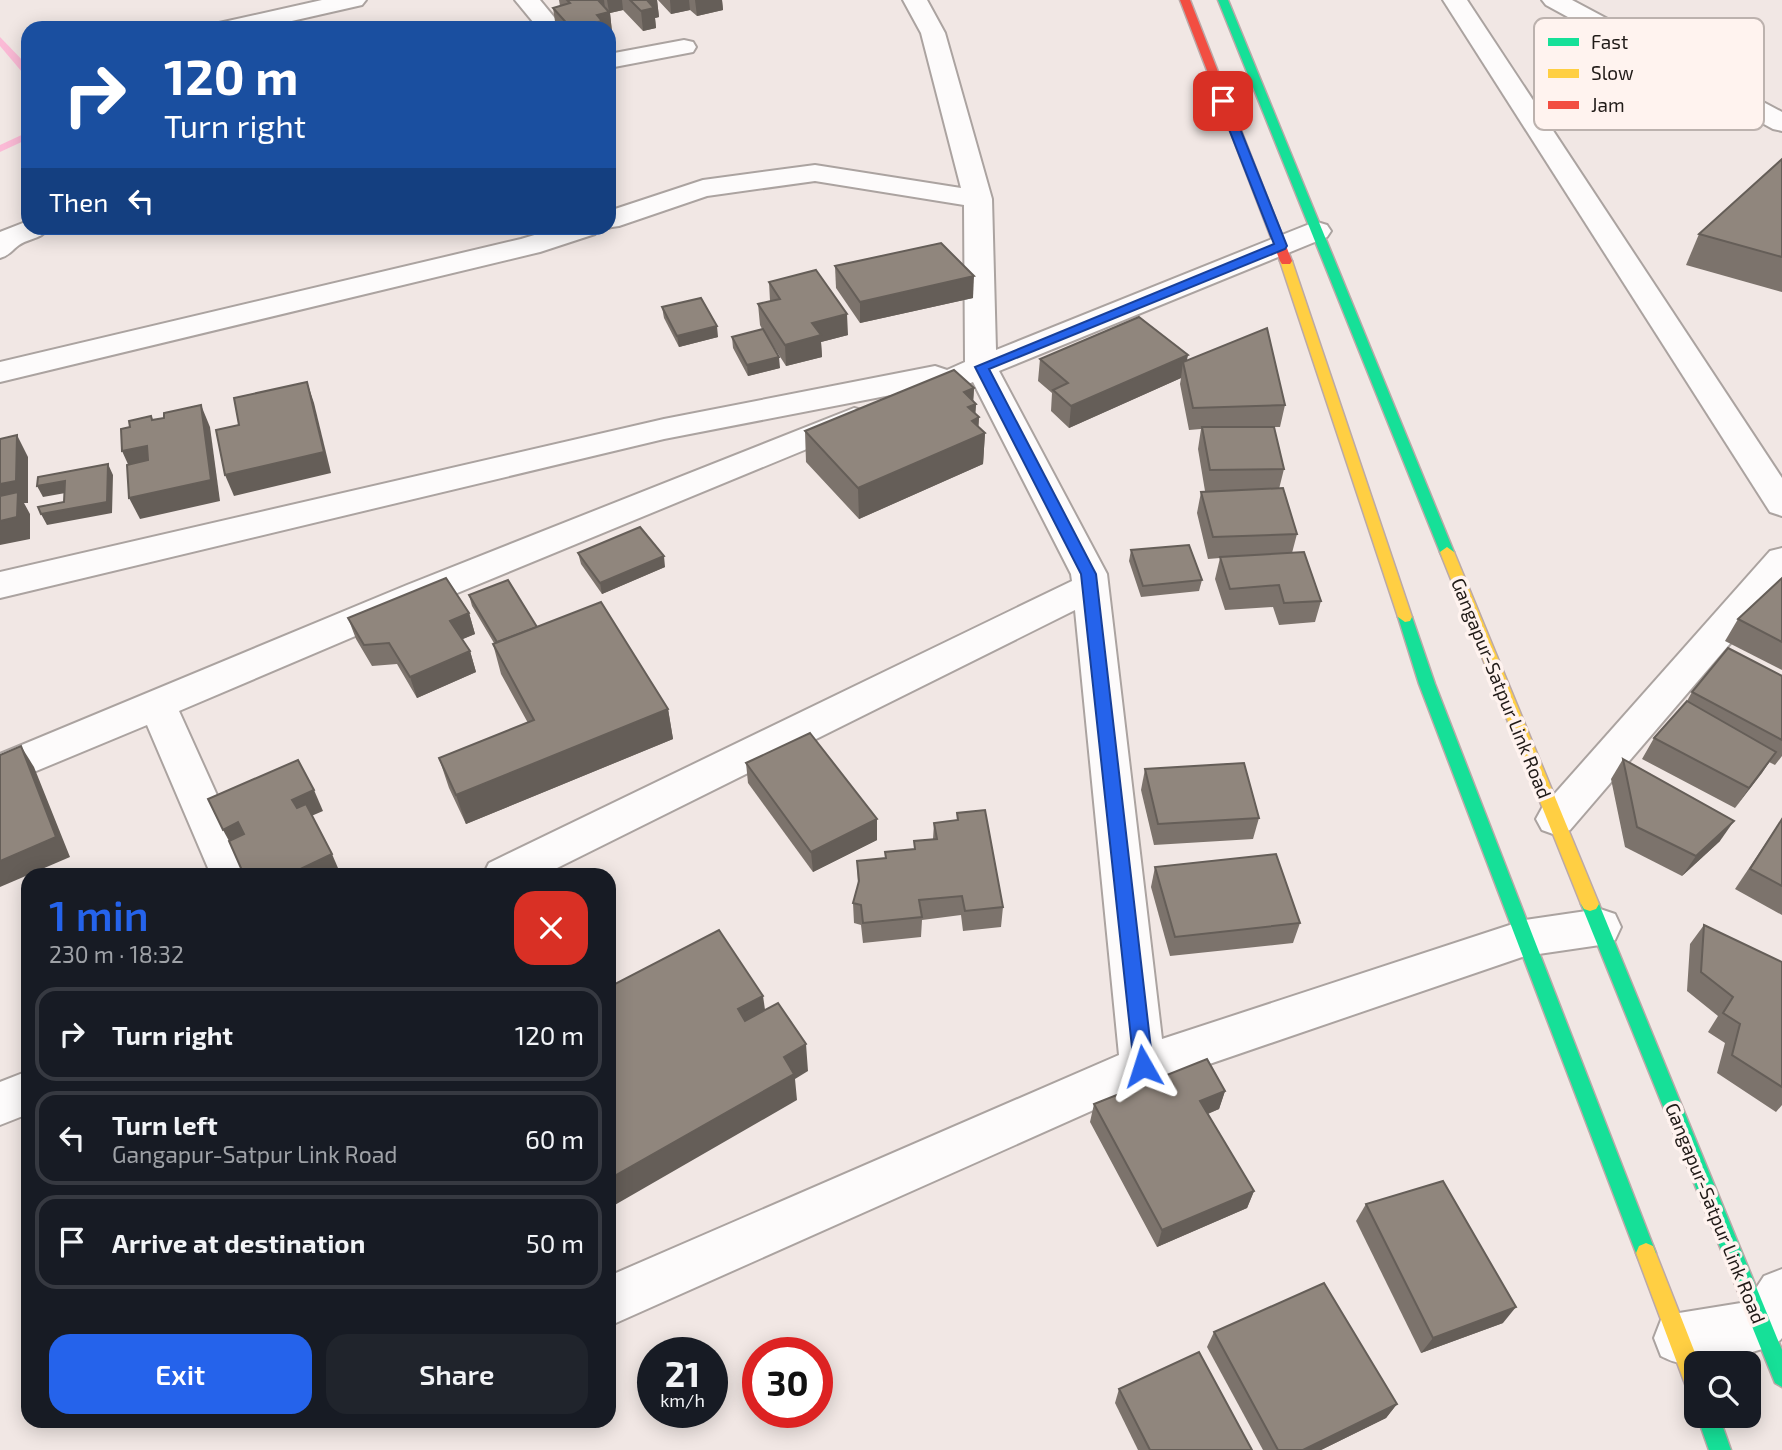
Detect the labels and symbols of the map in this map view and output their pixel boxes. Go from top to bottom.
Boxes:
legend [1534,18,1764,130]
text: Fast [1591,30,1628,53]
text: Slow [1591,61,1634,84]
pin [1193,71,1253,131]
text: Jam [1591,93,1625,116]
street label: Gangapur-Satpur Link Road [1447,574,1557,802]
position arrow [1106,1029,1180,1103]
street label: Gangapur-Satpur Link Road [1661,1099,1771,1327]
speed limit sign: 30 [742,1337,833,1428]

